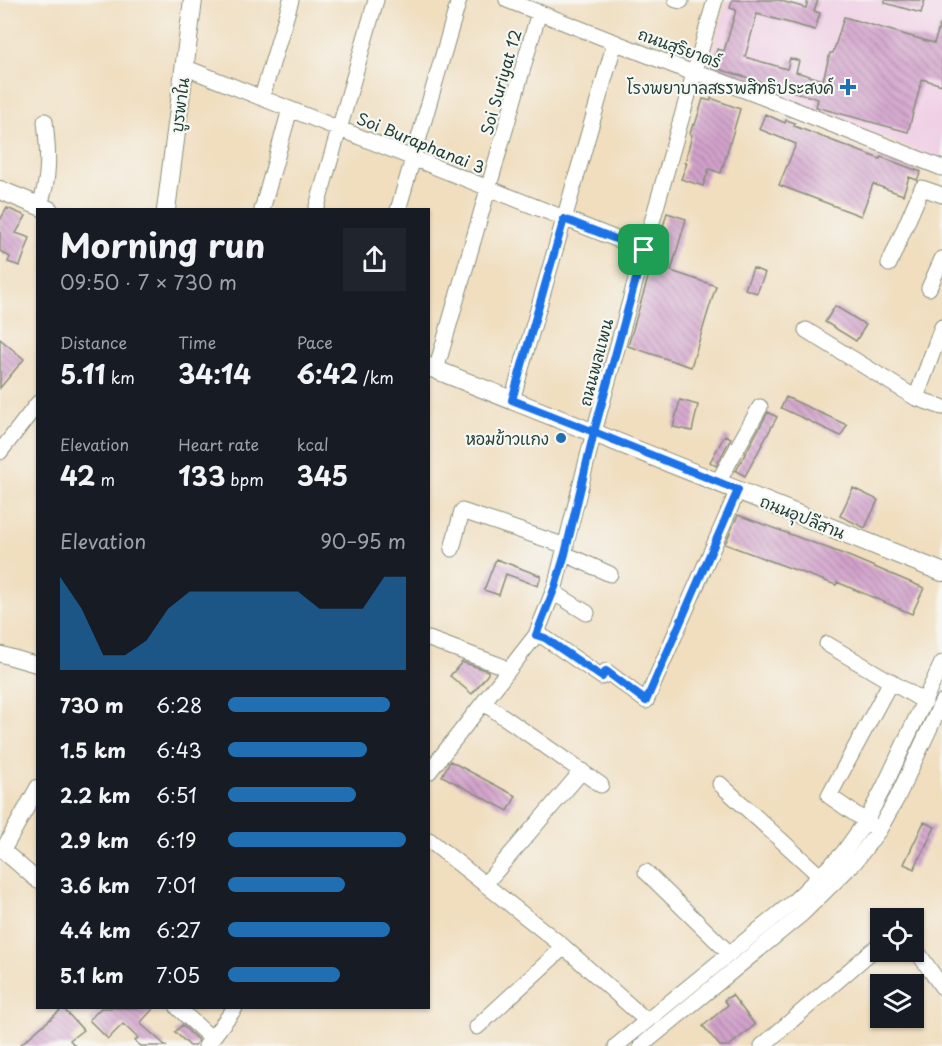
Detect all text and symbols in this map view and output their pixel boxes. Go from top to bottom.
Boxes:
street label: ถนนสุริยาตร์ [634,21,726,75]
street label: Soi Suriyat 12 [473,26,527,138]
place label: โรงพยาบาลสรรพสิทธิประสงค์ [627,75,834,99]
street label: บูรพาใน [164,76,196,134]
marker: โรงพยาบาลสรรพสิทธิประสงค์ [839,78,857,96]
street label: Soi Buraphanai 3 [353,105,489,179]
text: Morning run [60,219,265,269]
pin [618,224,669,275]
button: share [343,228,406,291]
icon: arrive [627,233,660,266]
text: 09:50 · 7 × 730 m [60,267,237,297]
street label: ถนนพลแพน [572,315,618,408]
text: Distance [60,330,127,354]
text: Time [178,330,216,354]
text: Pace [297,330,333,354]
text: 5.11 [60,354,106,393]
text: 34:14 [178,354,251,393]
text: 6:42 [297,354,358,393]
text: km [106,365,135,389]
text: /km [358,365,394,389]
place label: หอมข้าวแกง [465,426,549,450]
marker: หอมข้าวแกง [554,431,568,445]
text: Elevation [60,432,129,456]
text: Heart rate [178,432,259,456]
text: kcal [297,432,329,456]
text: 42 [60,456,95,495]
text: 133 [178,456,225,495]
text: 345 [297,456,348,495]
text: m [95,467,115,491]
text: bpm [225,467,264,491]
street label: ถนนอุปลีสาน [756,488,849,546]
text: Elevation [60,526,146,556]
text: 90–95 m [320,526,406,556]
text: 730 m [60,690,124,720]
text: 6:28 [156,690,202,720]
text: 1.5 km [60,735,126,765]
text: 6:43 [156,735,202,765]
text: 2.2 km [60,780,130,810]
text: 6:51 [156,780,197,810]
text: 2.9 km [60,825,129,855]
text: 6:19 [156,825,196,855]
text: 3.6 km [60,870,130,900]
text: 7:01 [156,870,196,900]
map controls [870,908,924,1028]
button: locate [870,908,924,962]
text: 4.4 km [60,915,131,945]
text: 6:27 [156,915,201,945]
text: 5.1 km [60,960,124,990]
text: 7:05 [156,960,200,990]
button: layers [870,974,924,1028]

